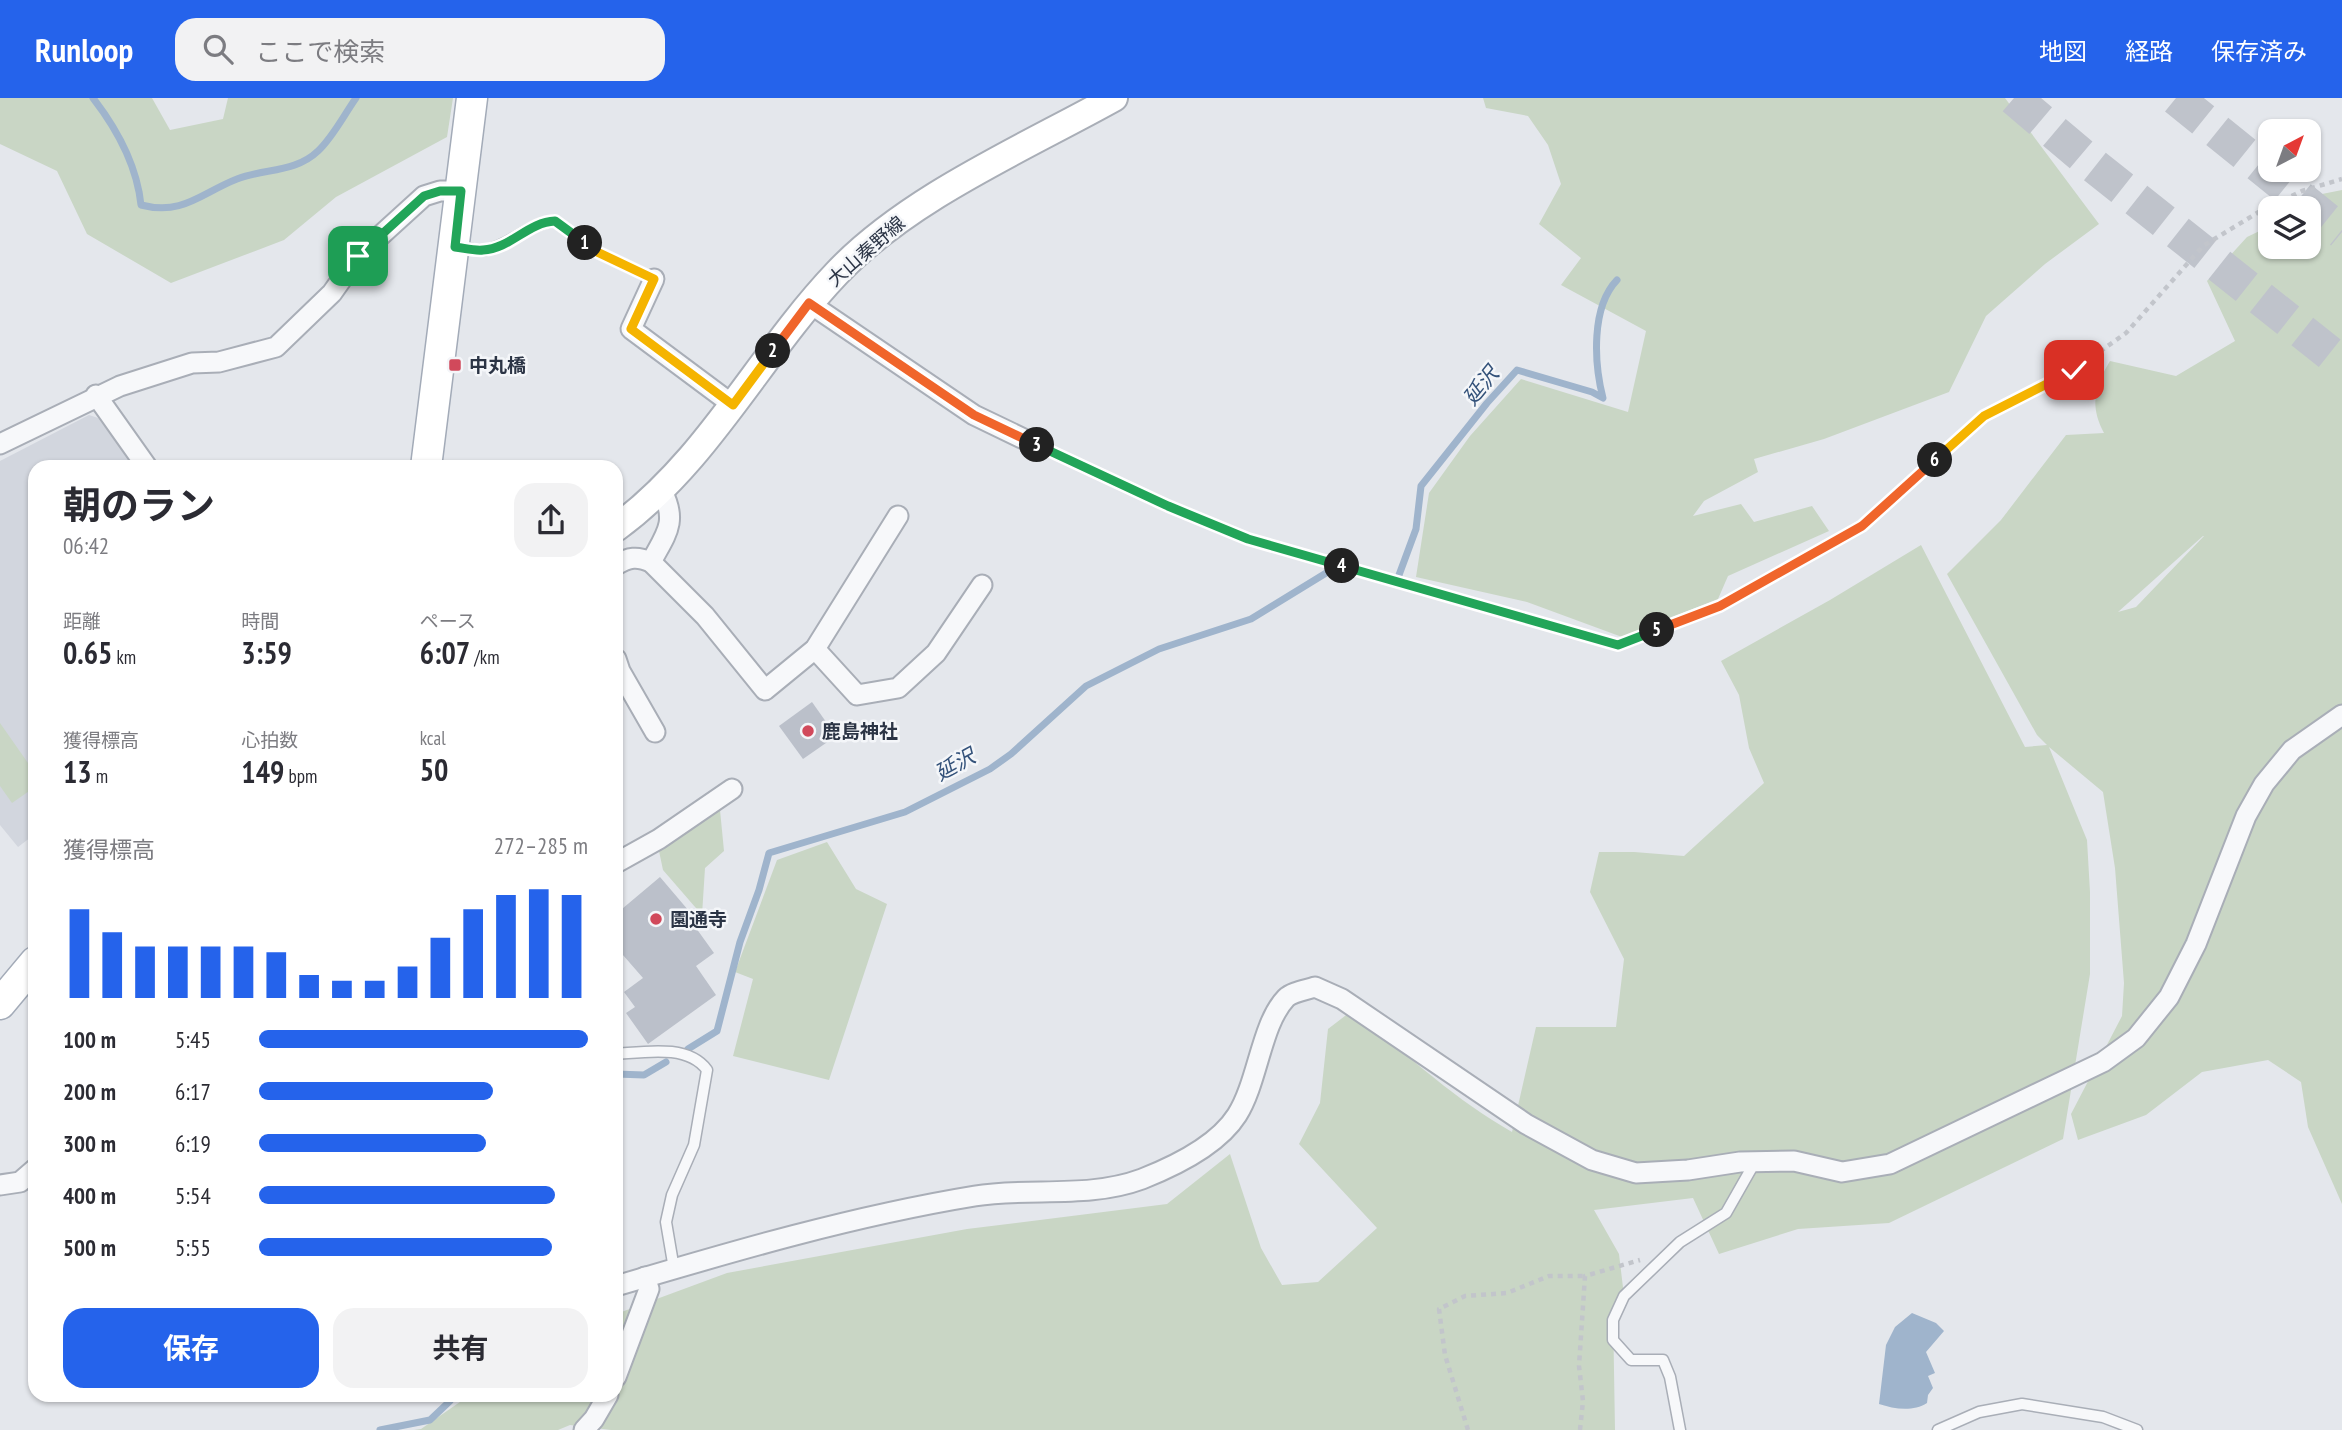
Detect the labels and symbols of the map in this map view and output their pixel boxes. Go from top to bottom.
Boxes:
north arrow [2258,119,2320,182]
street label: 大山秦野線 [822,211,910,291]
pin [328,226,388,286]
pin: 1 [568,226,602,260]
pin: 2 [756,334,790,368]
pin [2044,340,2104,400]
place label: 中丸橋 [469,353,526,377]
marker: 中丸橋 [447,357,463,373]
water label: 延沢 [1457,359,1506,411]
pin: 3 [1020,428,1054,462]
pin: 6 [1918,442,1952,478]
pin: 4 [1324,548,1360,584]
pin: 5 [1640,612,1674,648]
place label: 鹿島神社 [822,719,898,743]
marker: 鹿島神社 [800,723,816,739]
water label: 延沢 [930,741,982,787]
place label: 園通寺 [670,907,727,931]
marker: 園通寺 [648,911,664,927]

